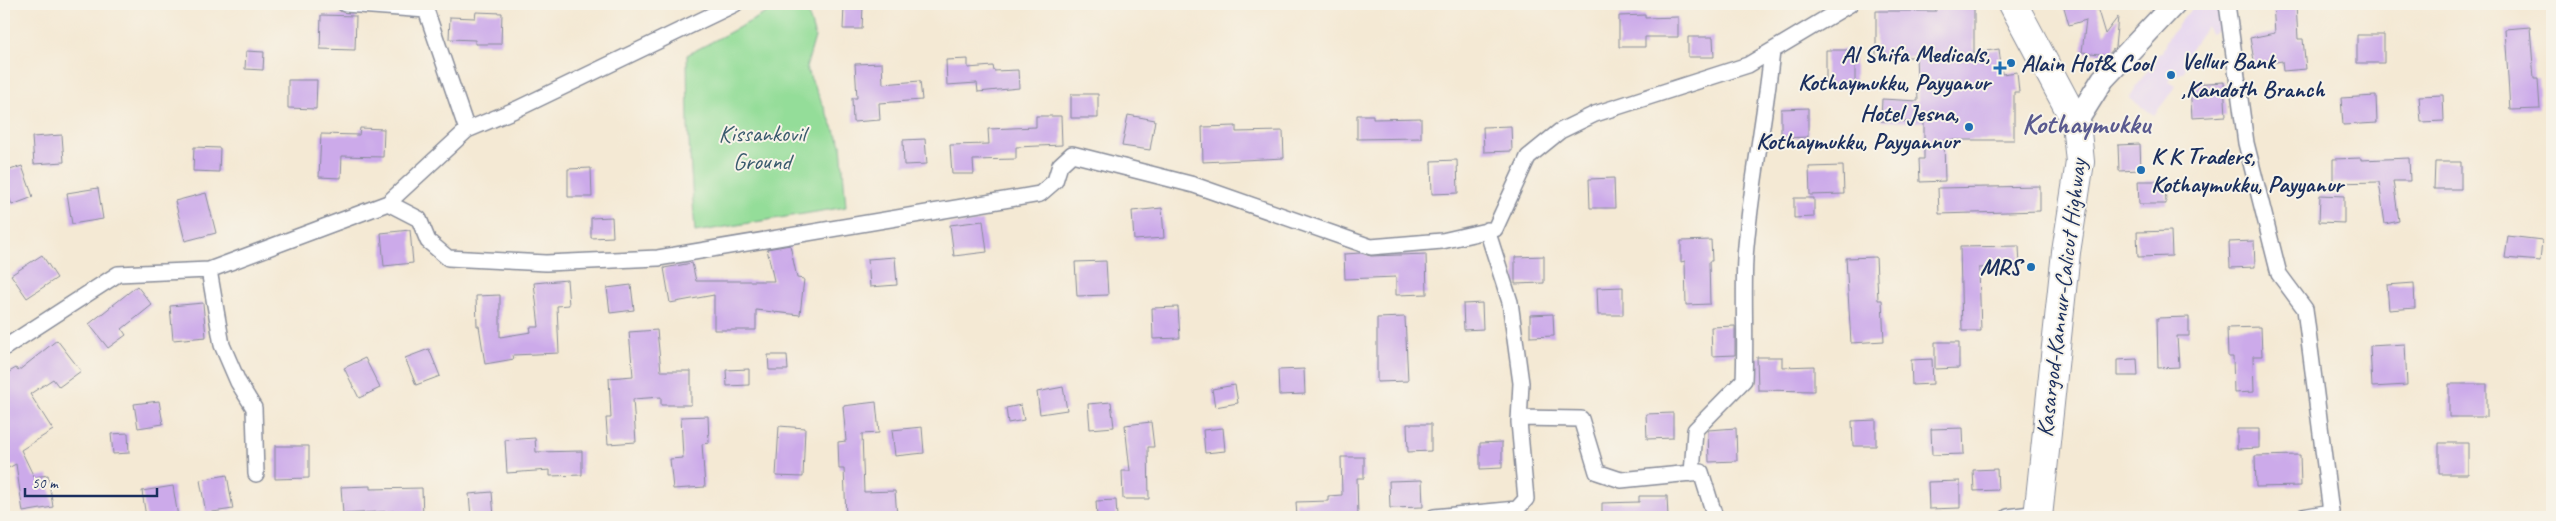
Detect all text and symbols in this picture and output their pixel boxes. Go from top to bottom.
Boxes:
place label: Al Shifa Medicals, Kothaymukku, Payyanur [1798,39,1992,97]
place label: Vellur Bank ,Kandoth Branch [2181,46,2325,104]
place label: Alain Hot& Cool [2021,48,2157,78]
marker: Alain Hot& Cool [2005,57,2017,69]
marker: Al Shifa Medicals, Kothaymukku, Payyanur [1994,62,2006,74]
marker: Vellur Bank ,Kandoth Branch [2165,69,2177,81]
place label: Hotel Jesna, Kothaymukku, Payyannur [1756,98,1961,156]
district label: Kothaymukku [2022,105,2152,142]
park label: Kissankovil Ground [718,118,810,176]
marker: Hotel Jesna, Kothaymukku, Payyannur [1963,121,1975,133]
place label: K K Traders, Kothaymukku, Payyanur [2151,141,2345,199]
street label: Kasargod-Kannur-Calicut Highway [2029,155,2093,439]
marker: K K Traders, Kothaymukku, Payyanur [2135,164,2147,176]
place label: MRS [1980,252,2025,282]
marker: MRS [2025,261,2037,273]
scale bar [25,466,158,498]
text: 50 m [32,474,59,493]

